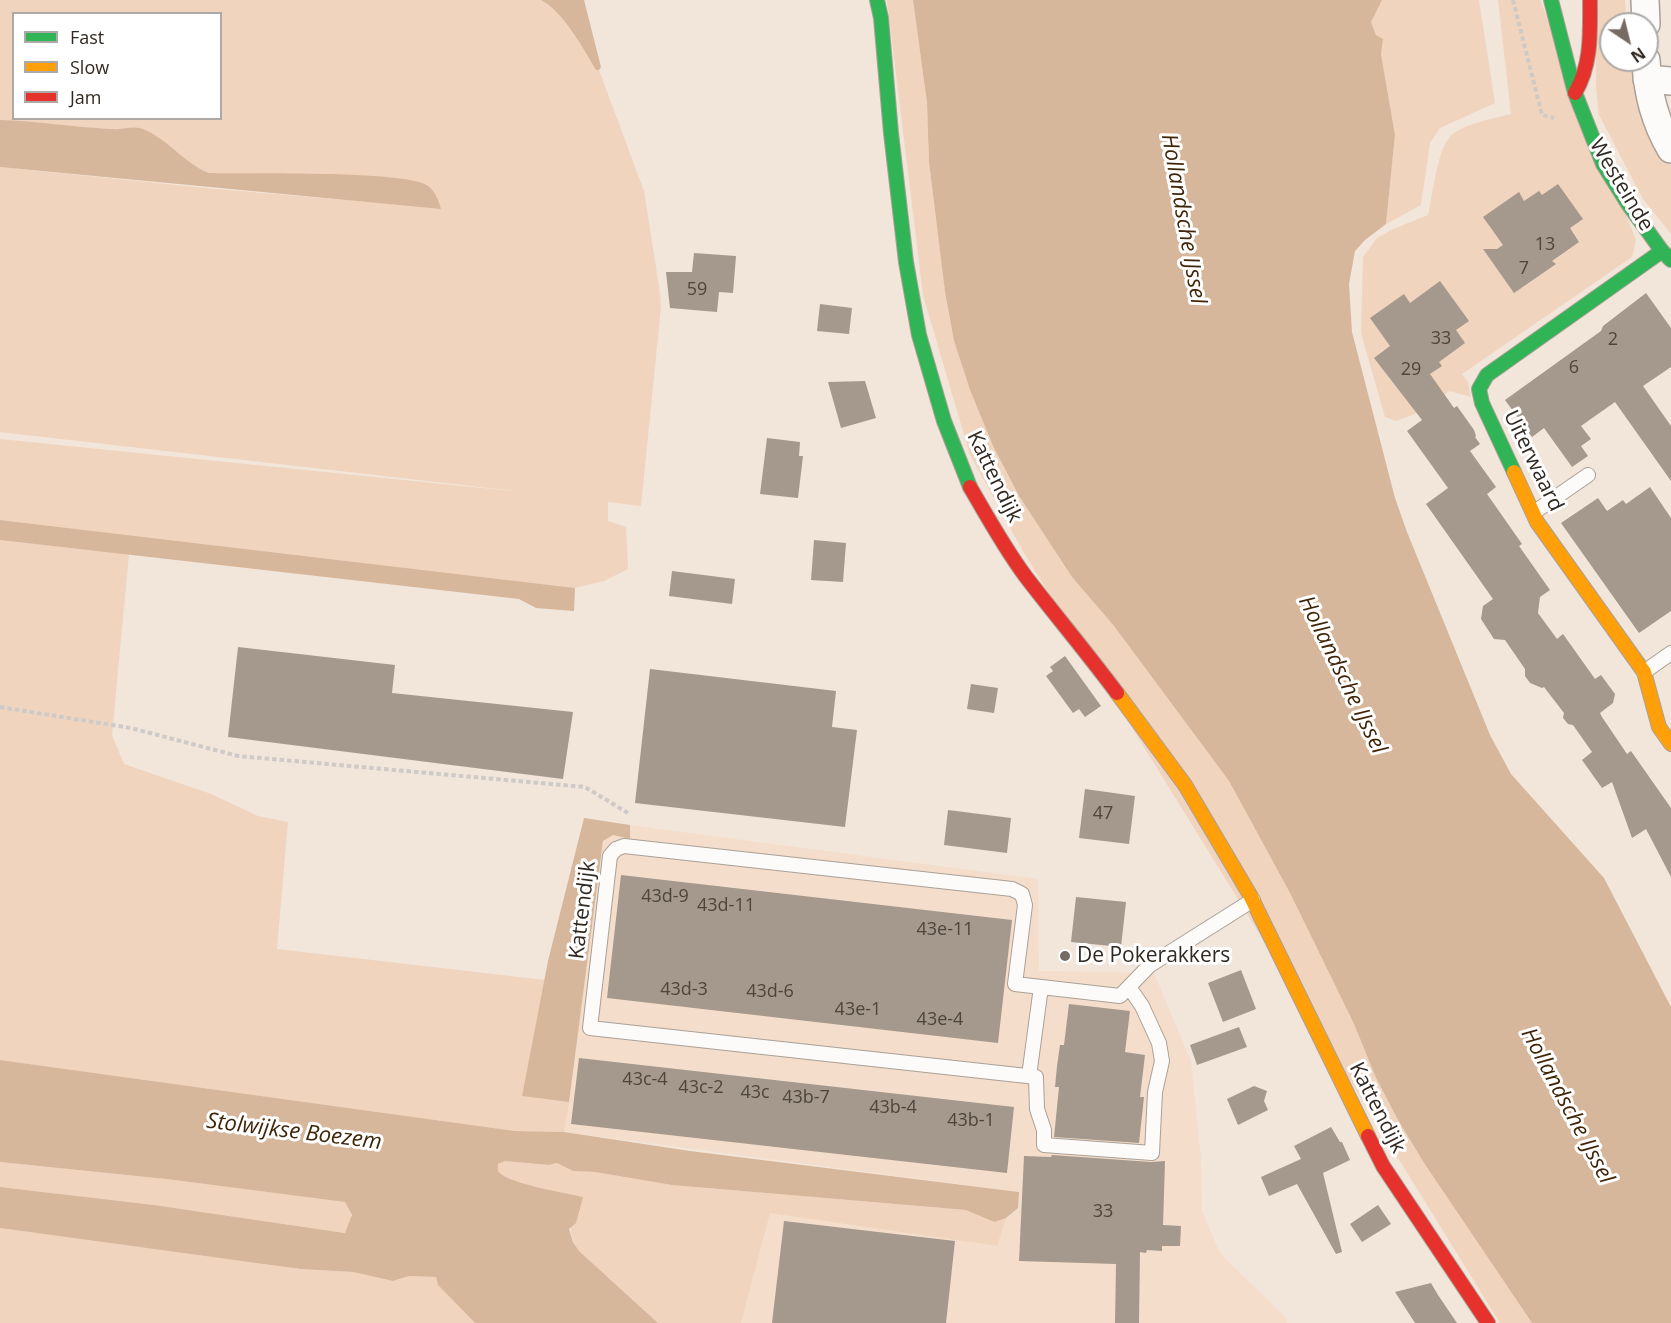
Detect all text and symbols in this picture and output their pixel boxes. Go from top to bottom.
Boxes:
legend [12,12,222,120]
north arrow [1599,12,1659,72]
text: Fast [70,25,104,49]
text: N [1627,42,1650,68]
text: Slow [70,55,109,79]
text: Jam [70,85,102,109]
water label: Hollandsche IJssel [1155,132,1211,306]
street label: Westeinde [1584,134,1658,236]
house number: 13 [1535,234,1555,256]
house number: 7 [1519,258,1529,280]
house number: 59 [687,279,707,301]
house number: 33 [1431,328,1451,350]
house number: 2 [1608,329,1618,351]
house number: 6 [1569,357,1579,379]
house number: 29 [1401,359,1421,381]
street label: Uiterwaard [1498,406,1568,516]
street label: Kattendijk [961,427,1027,527]
water label: Hollandsche IJssel [1292,592,1392,758]
house number: 47 [1093,803,1113,825]
street label: Kattendijk [564,860,602,960]
house number: 43d-9 [641,886,689,908]
house number: 43d-11 [697,895,755,917]
house number: 43e-11 [916,919,974,941]
place label: De Pokerakkers [1077,943,1230,969]
marker: De Pokerakkers [1058,949,1072,963]
house number: 43d-3 [660,979,708,1001]
house number: 43d-6 [746,981,794,1003]
house number: 43e-1 [835,999,881,1021]
house number: 43e-4 [917,1009,963,1031]
water label: Hollandsche IJssel [1515,1024,1619,1188]
street label: Kattendijk [1343,1058,1411,1158]
house number: 43c-4 [622,1069,668,1091]
house number: 43c-2 [678,1077,724,1099]
house number: 43c [740,1082,770,1104]
house number: 43b-7 [782,1087,830,1109]
house number: 43b-4 [869,1097,917,1119]
water label: Stolwijkse Boezem [205,1108,383,1156]
house number: 43b-1 [947,1110,995,1132]
house number: 33 [1093,1201,1113,1223]

